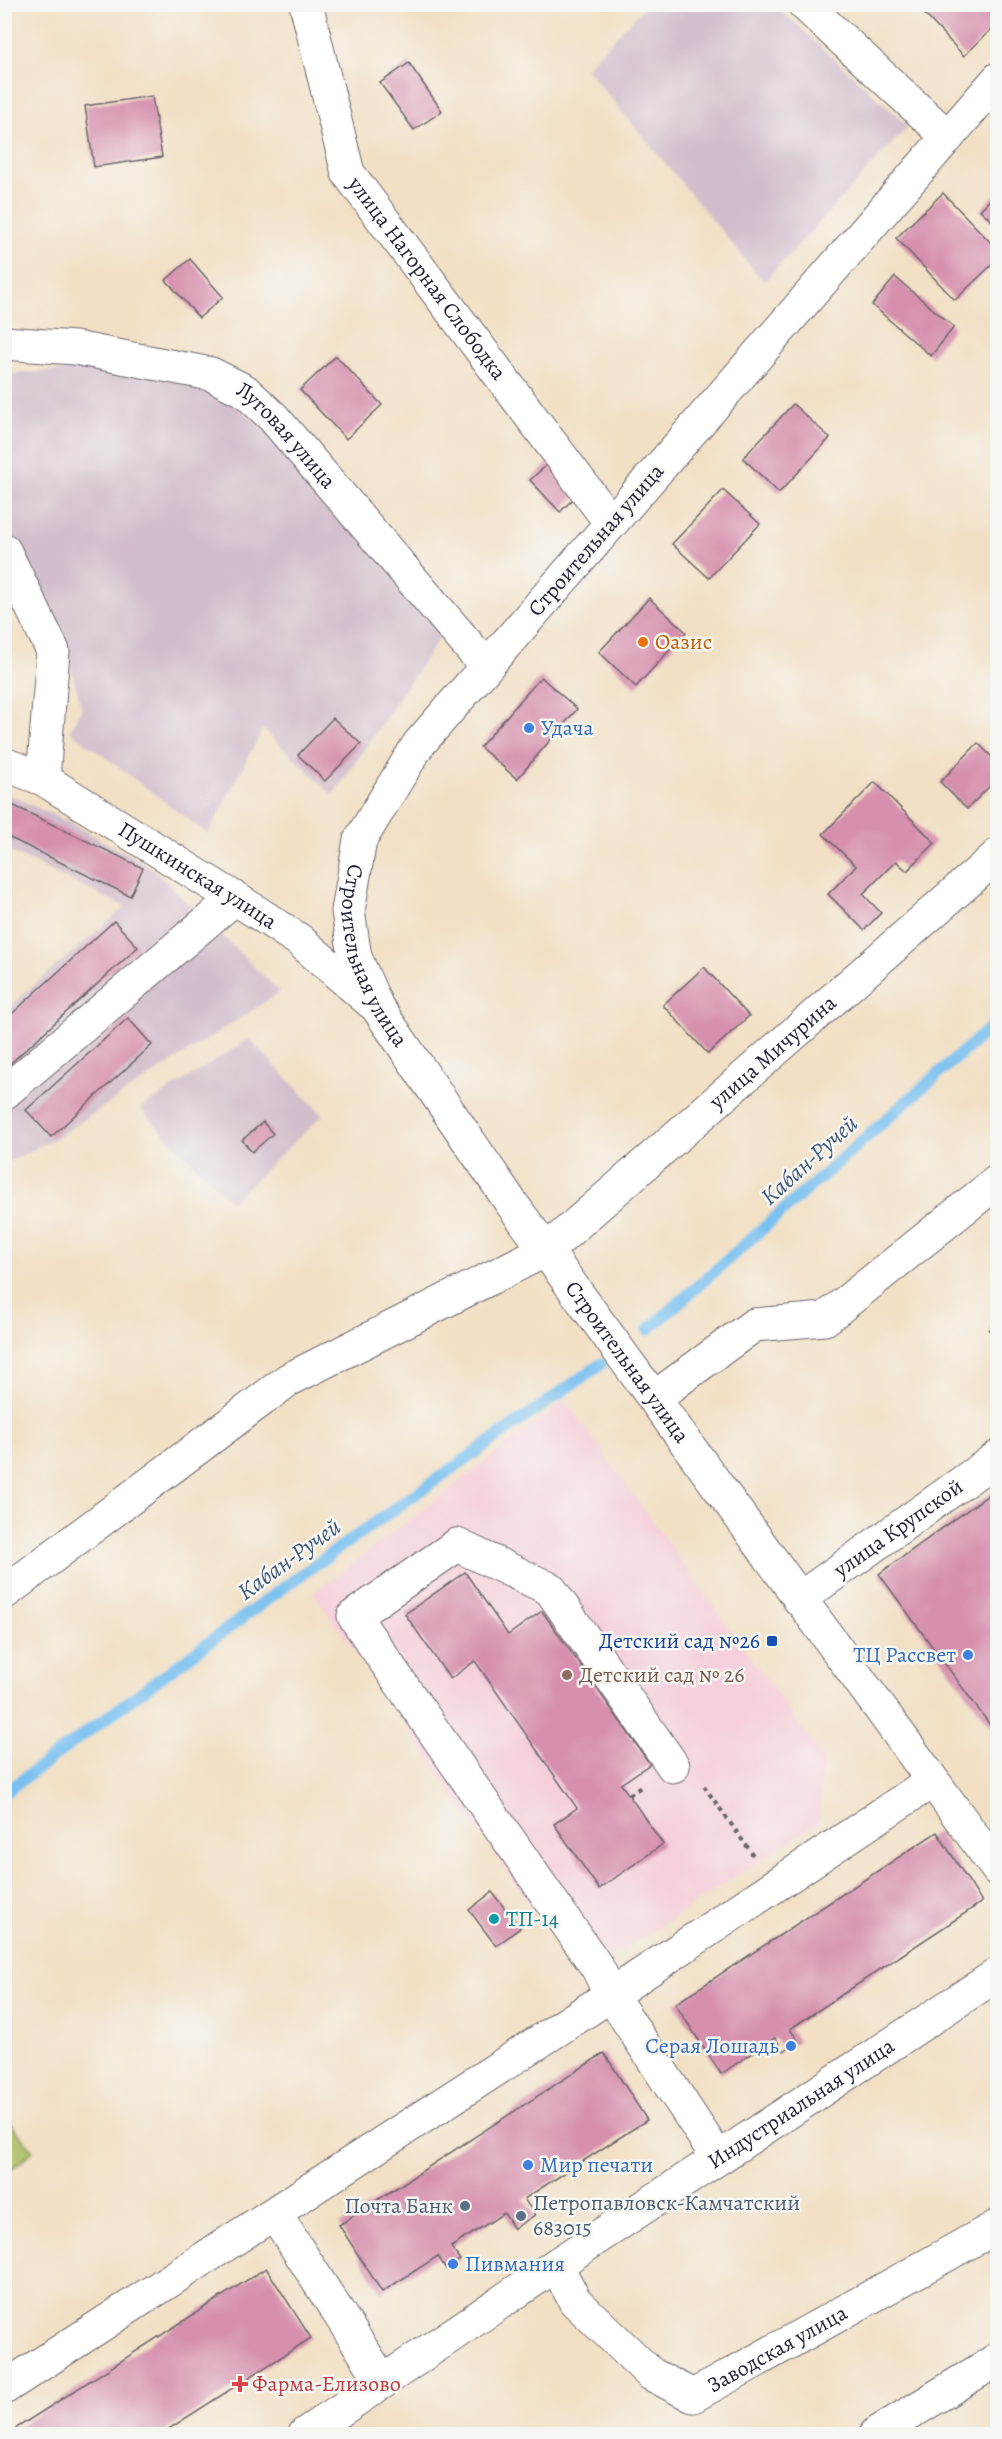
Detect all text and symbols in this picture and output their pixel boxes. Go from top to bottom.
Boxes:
street label: улица Нагорная Слободка [340,170,514,387]
street label: Луговая улица [232,374,343,496]
street label: Строительная улица [521,456,671,623]
place label: Оазис [655,627,712,657]
marker: Оазис [636,635,650,649]
place label: Удача [541,713,594,743]
marker: Удача [522,721,536,735]
street label: Пушкинская улица [113,814,284,937]
street label: Строительная улица [333,862,415,1054]
street label: улица Мичурина [702,988,844,1117]
water label: Кабан-Ручей [753,1108,865,1212]
street label: Строительная улица [558,1275,697,1450]
street label: улица Крупской [827,1472,969,1585]
water label: Кабан-Ручей [231,1511,347,1607]
place label: Детский сад №26 [599,1626,760,1656]
marker: Детский сад №26 [765,1634,779,1648]
place label: ТЦ Рассвет [853,1640,956,1670]
marker: ТЦ Рассвет [961,1648,975,1662]
place label: Детский сад № 26 [579,1660,744,1690]
marker: Детский сад № 26 [560,1668,574,1682]
place label: ТП-14 [506,1904,559,1934]
marker: ТП-14 [487,1912,501,1926]
place label: Серая Лошадь [645,2031,779,2061]
street label: Индустриальная улица [702,2031,901,2176]
marker: Серая Лошадь [784,2039,798,2053]
place label: Мир печати [540,2150,653,2180]
marker: Мир печати [521,2158,535,2172]
place label: Петропавловск-Камчатский 683015 [533,2188,800,2243]
place label: Почта Банк [344,2191,453,2221]
marker: Почта Банк [458,2199,472,2213]
marker: Петропавловск-Камчатский 683015 [514,2209,528,2223]
place label: Пивмания [465,2249,565,2279]
marker: Пивмания [446,2257,460,2271]
street label: Заводская улица [702,2298,853,2400]
place label: Фарма-Елизово [252,2369,401,2399]
marker: Фарма-Елизово [233,2377,247,2391]

